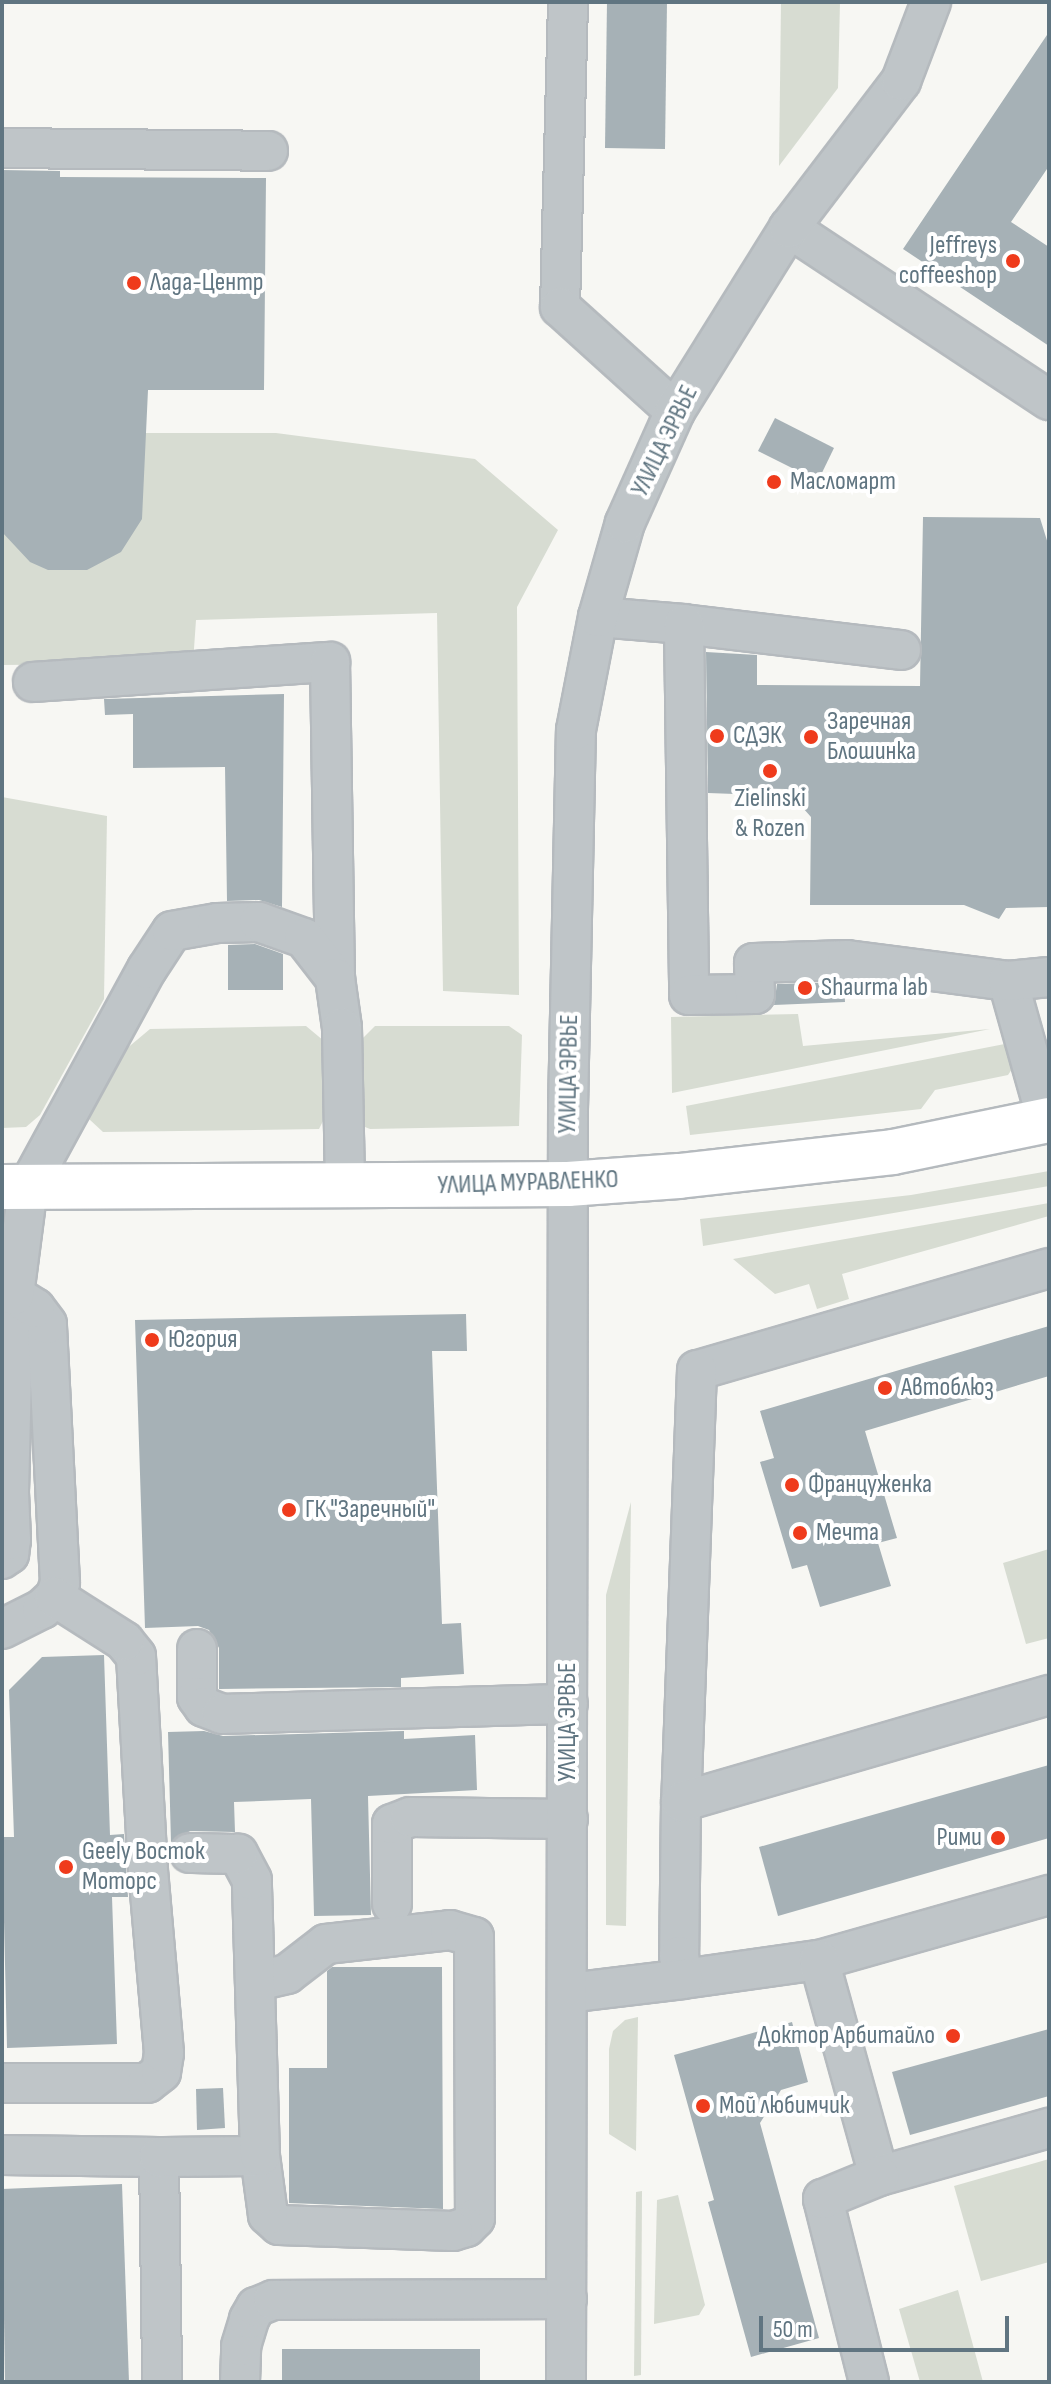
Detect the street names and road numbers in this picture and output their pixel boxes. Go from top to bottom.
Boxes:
street label: УЛИЦА ЭРВЬЕ [625,381,705,501]
street label: УЛИЦА ЭРВЬЕ [552,1014,586,1134]
street label: УЛИЦА МУРАВЛЕНКО [437,1164,619,1202]
street label: УЛИЦА ЭРВЬЕ [552,1662,584,1782]

